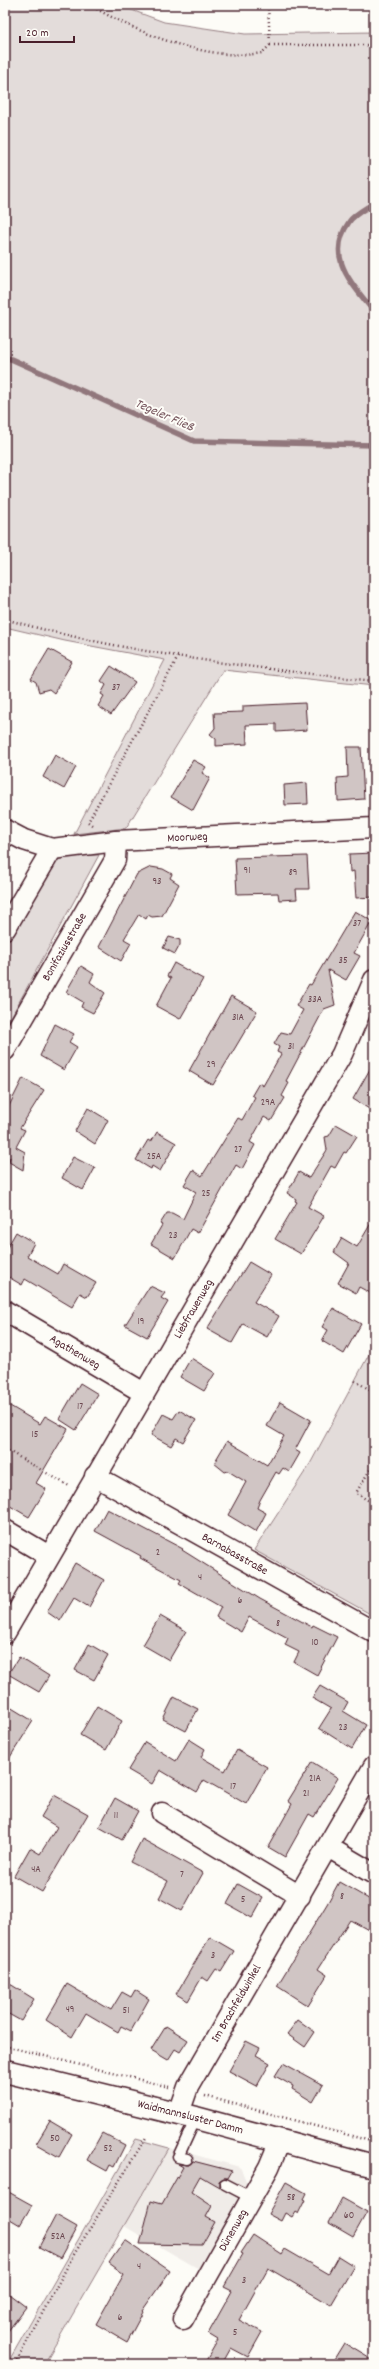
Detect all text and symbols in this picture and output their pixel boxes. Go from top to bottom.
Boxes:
scale bar [20,18,74,44]
text: 20 m [26,25,49,42]
water label: Tegeler Fließ [132,395,197,438]
house number: 37 [112,681,120,695]
street label: Moorweg [167,828,208,847]
house number: 91 [244,864,250,878]
house number: 89 [289,866,297,880]
house number: 93 [152,875,162,889]
street label: Bonifaziusstraße [38,910,91,984]
house number: 37 [353,917,361,931]
house number: 35 [338,954,348,968]
house number: 33A [308,993,323,1007]
house number: 31A [232,1011,245,1025]
house number: 31 [288,1040,294,1054]
house number: 29 [207,1058,215,1072]
house number: 29A [261,1096,276,1110]
house number: 27 [234,1143,242,1157]
house number: 25A [147,1150,162,1164]
house number: 25 [202,1187,211,1201]
house number: 23 [169,1229,177,1243]
street label: Liebfrauenweg [170,1276,218,1342]
house number: 19 [138,1315,144,1329]
street label: Agathenweg [46,1330,103,1374]
house number: 17 [77,1400,83,1414]
house number: 15 [32,1428,39,1442]
street label: Barnabasstraße [198,1529,271,1579]
house number: 2 [156,1546,160,1560]
house number: 4 [198,1571,202,1585]
house number: 6 [238,1594,243,1608]
house number: 8 [276,1617,280,1631]
house number: 10 [311,1636,319,1650]
house number: 23 [339,1721,347,1735]
house number: 21A [309,1772,322,1786]
house number: 17 [230,1780,236,1794]
house number: 21 [303,1787,309,1801]
house number: 11 [114,1809,118,1823]
house number: 4A [31,1863,41,1877]
house number: 7 [180,1868,184,1882]
house number: 8 [340,1890,344,1904]
house number: 5 [241,1893,246,1907]
house number: 3 [211,1949,215,1963]
street label: Im Brachfeldwinkel [207,1961,266,2046]
house number: 49 [66,2003,74,2017]
house number: 51 [123,2004,129,2018]
street label: Waidmannsluster Damm [136,2095,245,2139]
house number: 50 [50,2132,60,2146]
house number: 52 [104,2142,113,2156]
house number: 58 [287,2191,295,2205]
street label: Dünenweg [214,2206,252,2254]
house number: 60 [344,2209,354,2223]
house number: 52A [51,2230,66,2244]
house number: 4 [137,2260,141,2274]
house number: 3 [242,2274,246,2288]
house number: 6 [118,2311,123,2325]
house number: 5 [233,2326,238,2340]

